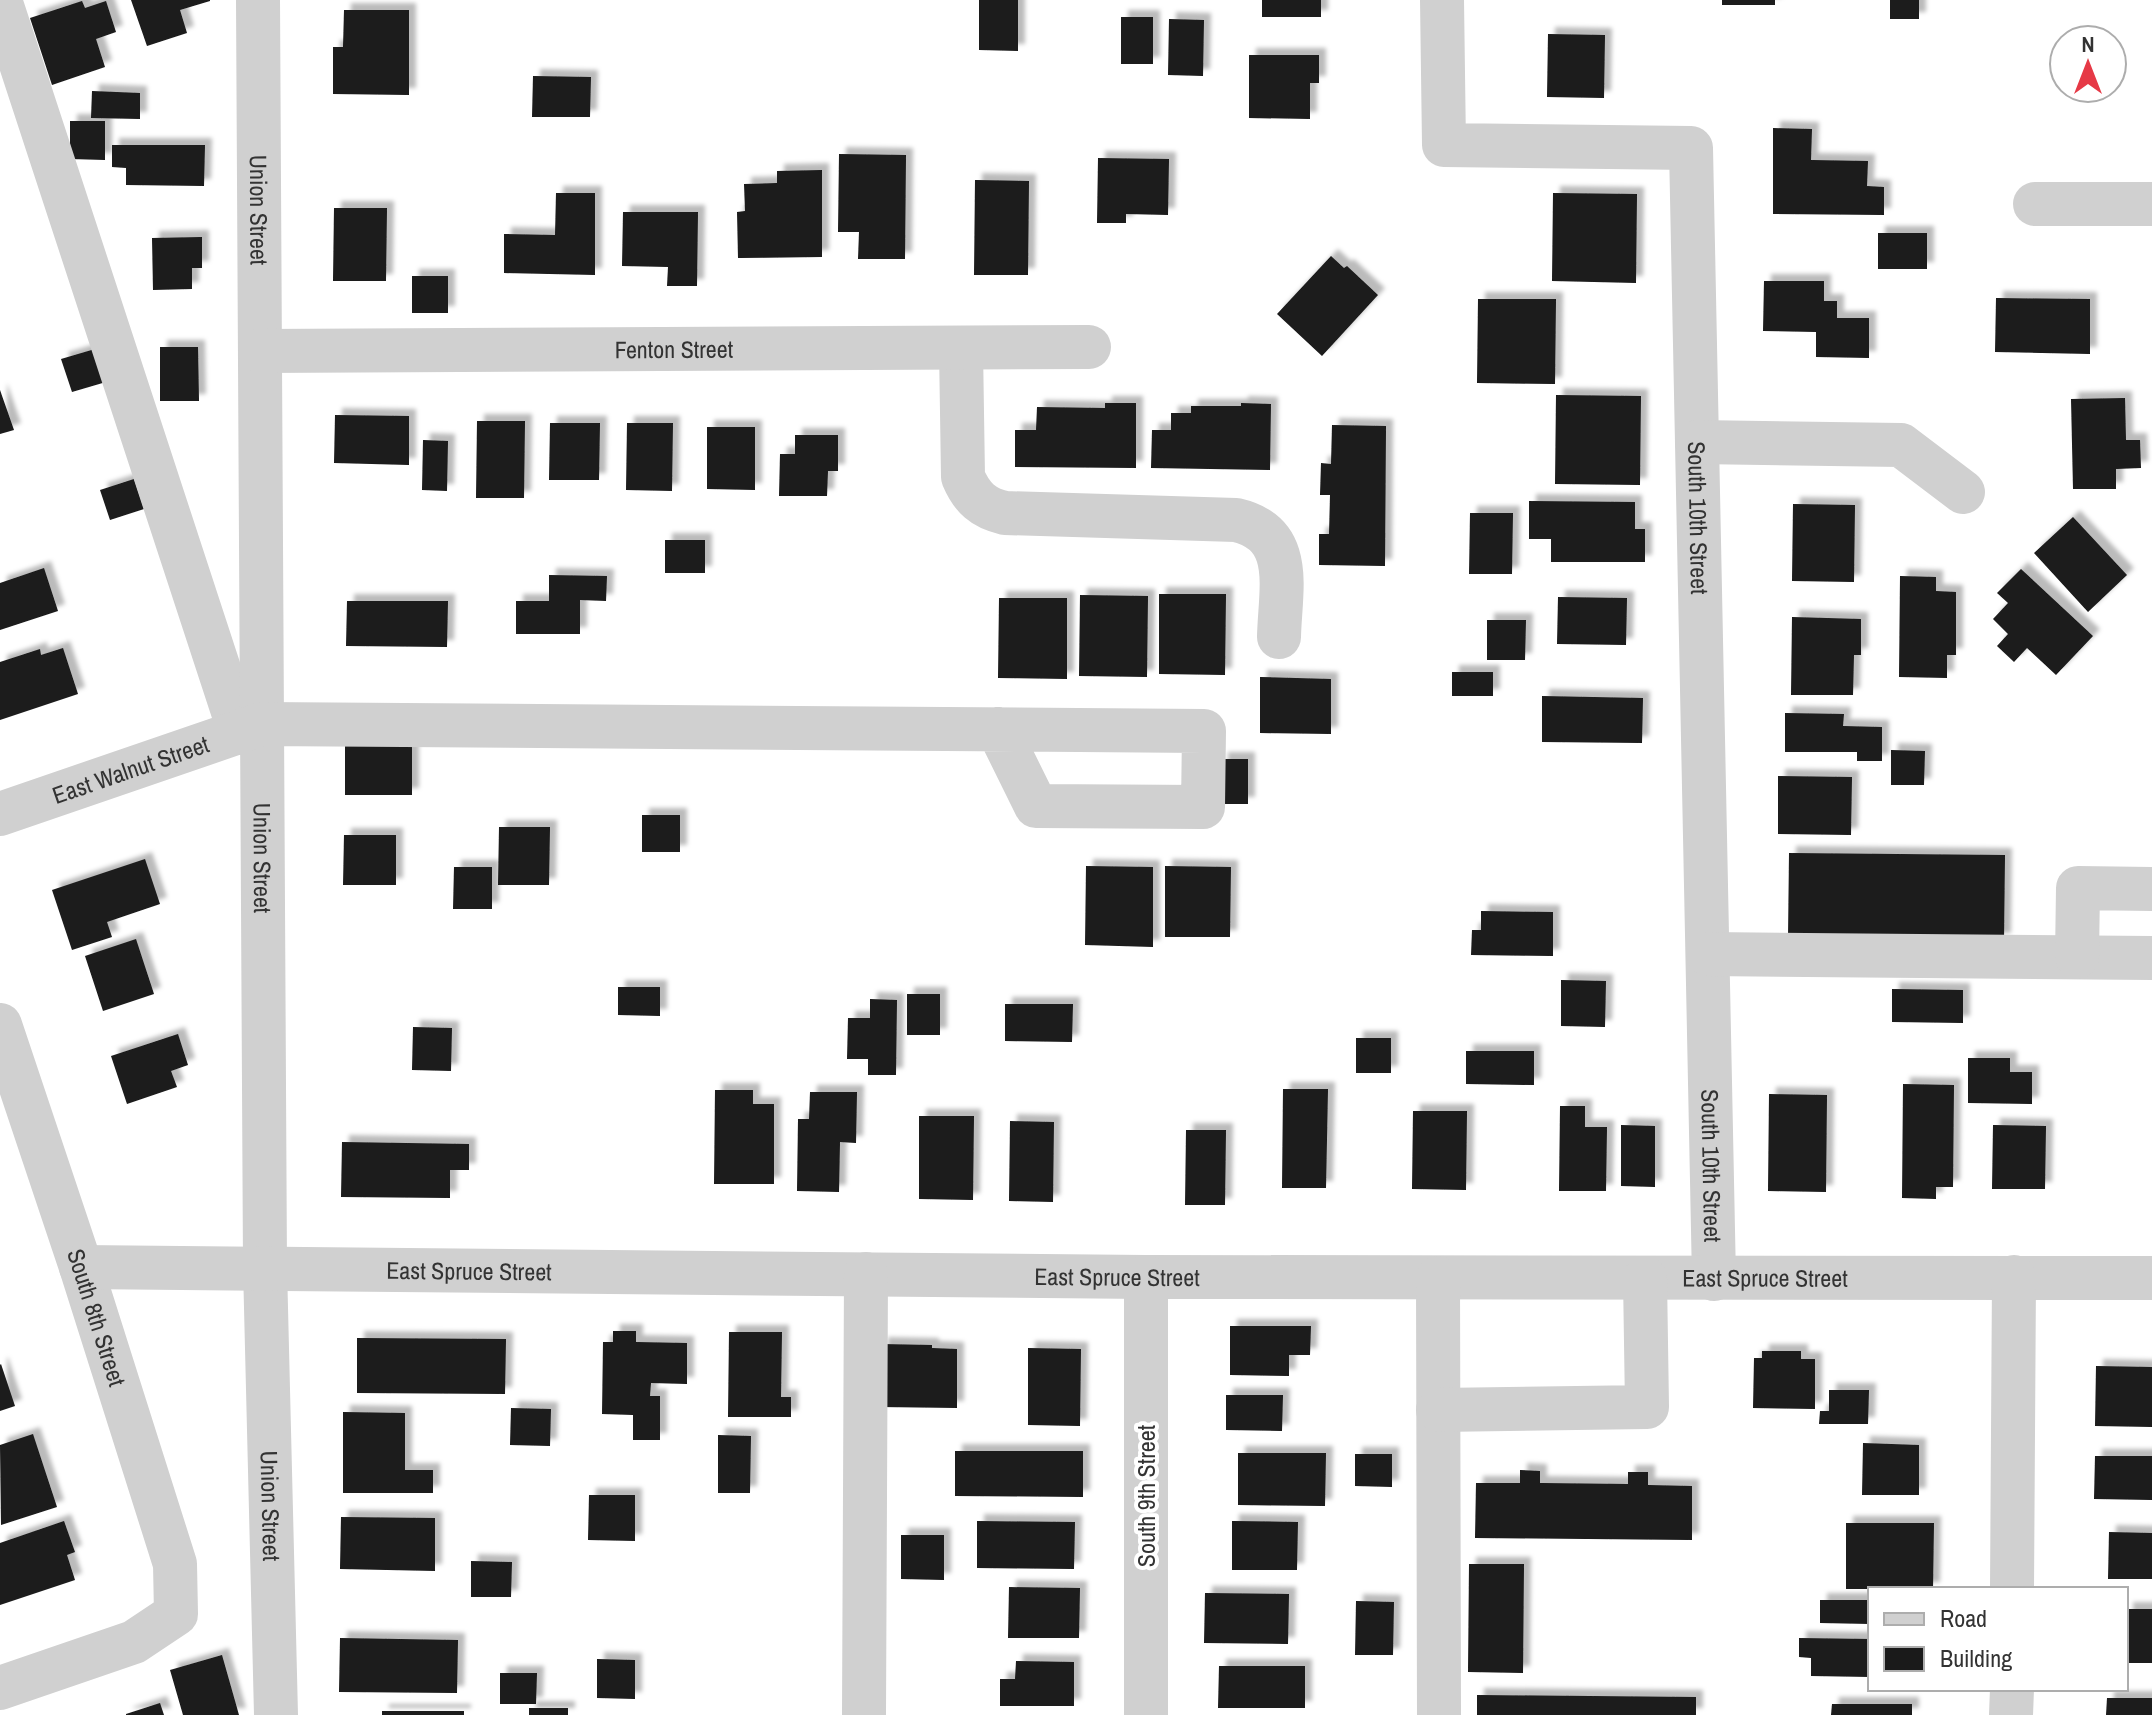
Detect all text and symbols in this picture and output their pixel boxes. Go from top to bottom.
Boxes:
north arrow [2048,24,2128,104]
text: N [2081,29,2095,59]
street label: Union Street [243,155,275,266]
street label: Fenton Street [615,333,734,365]
street label: South 10th Street [1681,441,1716,595]
street label: East Walnut Street [48,727,214,811]
street label: Union Street [246,803,279,914]
street label: South 10th Street [1694,1089,1729,1243]
street label: South 8th Street [60,1244,134,1391]
street label: East Spruce Street [386,1254,552,1287]
street label: East Spruce Street [1034,1260,1200,1293]
street label: East Spruce Street [1682,1262,1848,1294]
street label: South 9th Street [1130,1424,1162,1567]
street label: Union Street [254,1450,288,1562]
legend [1868,1587,2128,1691]
text: Road [1940,1602,1987,1634]
text: Building [1940,1642,2012,1674]

